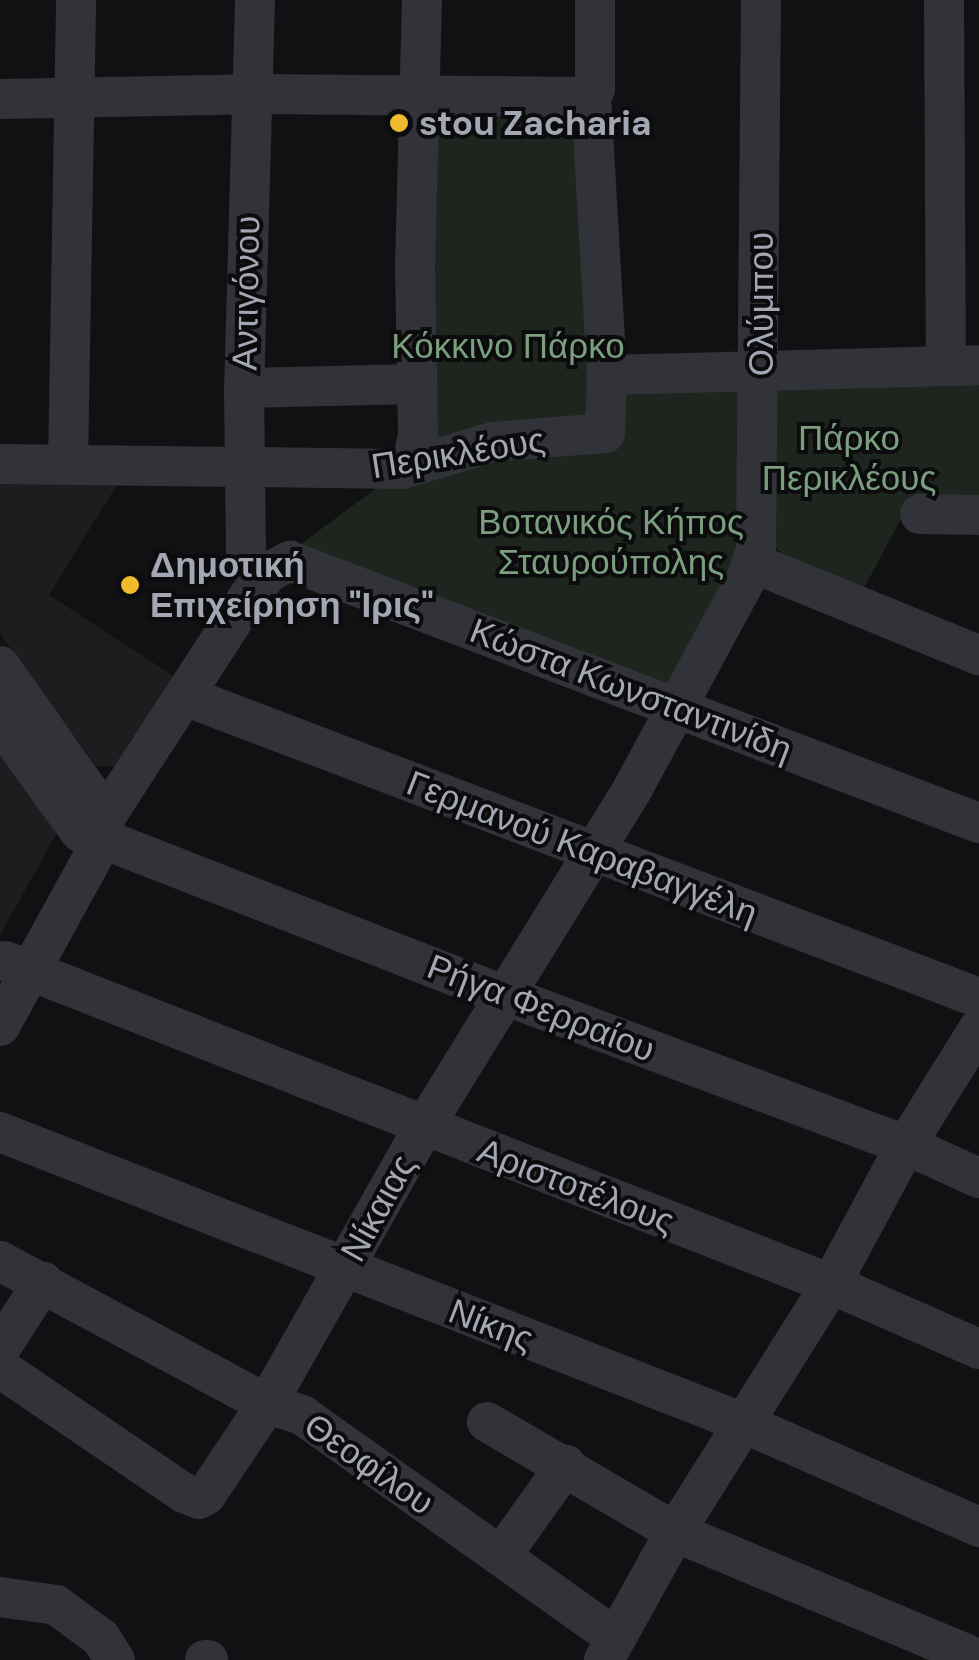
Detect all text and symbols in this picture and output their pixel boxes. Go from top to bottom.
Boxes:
place label: stou Zacharia [419,102,651,144]
marker: stou Zacharia [388,112,410,134]
street label: Αντιγόνου [224,215,268,371]
street label: Ολύμπου [740,232,782,376]
park label: Κόκκινο Πάρκο [391,325,625,367]
park label: Πάρκο Περικλέους [762,417,936,499]
street label: Περικλέους [368,419,548,487]
park label: Βοτανικός Κήπος Σταυρούπολης [478,501,744,583]
place label: Δημοτική Επιχείρηση "Ιρις" [150,544,434,626]
marker: Δημοτική Επιχείρηση "Ιρις" [119,574,141,596]
street label: Κώστα Κωνσταντινίδη [464,609,798,771]
street label: Γερμανού Καραβαγγέλη [401,762,763,934]
street label: Ρήγα Φερραίου [422,945,660,1071]
street label: Αριστοτέλους [472,1129,680,1243]
street label: Νίκαιας [332,1147,424,1269]
street label: Νίκης [443,1290,539,1360]
street label: Θεοφίλου [296,1404,442,1524]

